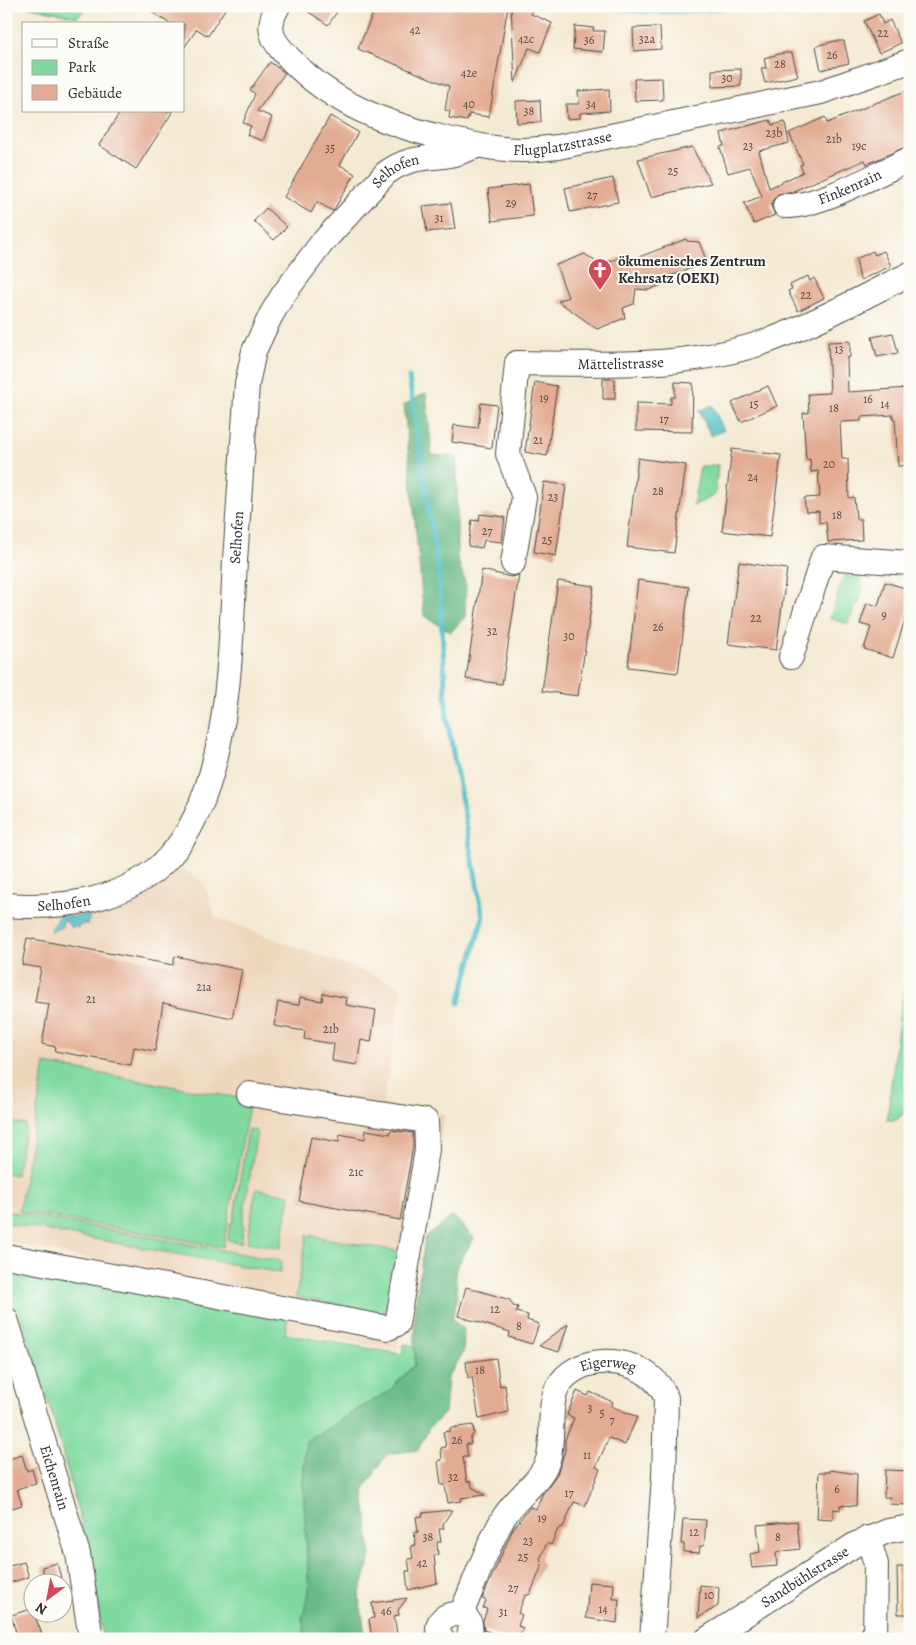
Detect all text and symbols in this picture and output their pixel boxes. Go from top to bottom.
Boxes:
legend [22,22,185,112]
house number: 42 [409,22,421,38]
house number: 22 [877,25,889,41]
house number: 42c [518,31,534,47]
house number: 32a [639,31,656,47]
house number: 36 [584,32,595,48]
text: Straße [68,33,109,53]
house number: 26 [826,47,838,63]
house number: 28 [774,56,786,72]
text: Park [68,57,97,77]
house number: 42e [461,65,477,81]
house number: 30 [721,70,733,86]
text: Gebäude [68,83,122,103]
house number: 40 [463,96,475,112]
house number: 34 [586,96,597,112]
house number: 38 [524,103,535,119]
house number: 23b [766,125,782,141]
street label: Flugplatzstrasse [513,126,614,160]
house number: 21b [826,131,842,147]
house number: 23 [743,138,753,154]
house number: 19c [852,138,866,154]
house number: 35 [325,140,335,156]
street label: Selhofen [367,149,421,192]
house number: 25 [668,163,678,179]
street label: Finkenrain [815,164,885,209]
house number: 27 [587,187,598,203]
house number: 29 [505,195,517,211]
house number: 31 [434,210,444,226]
place label: ökumenisches Zentrum Kehrsatz (OEKI) [618,251,766,288]
church icon: ökumenisches Zentrum Kehrsatz (OEKI) [587,257,613,291]
house number: 22 [800,287,812,303]
house number: 13 [834,341,844,357]
street label: Mättelistrasse [577,352,665,374]
house number: 19 [539,390,549,406]
house number: 16 [863,391,873,407]
house number: 15 [749,396,759,412]
house number: 14 [880,396,890,412]
house number: 18 [829,400,839,416]
house number: 17 [659,411,670,427]
house number: 21 [533,432,543,448]
house number: 20 [823,456,835,472]
house number: 24 [747,469,759,485]
house number: 28 [652,483,664,499]
house number: 23 [548,489,558,505]
house number: 18 [832,507,842,523]
street label: Selhofen [225,510,248,565]
house number: 27 [482,523,493,539]
house number: 25 [542,532,552,548]
house number: 9 [881,607,887,623]
house number: 22 [750,610,762,626]
house number: 26 [652,619,664,635]
house number: 32 [487,623,498,639]
house number: 30 [563,628,575,644]
street label: Selhofen [37,890,92,916]
house number: 21a [196,979,212,995]
house number: 21 [86,991,96,1007]
house number: 21b [323,1021,339,1037]
house number: 21c [349,1164,363,1180]
house number: 12 [490,1301,500,1317]
house number: 8 [516,1318,522,1334]
street label: Eigerweg [577,1352,640,1377]
house number: 18 [475,1362,485,1378]
house number: 3 [588,1400,593,1416]
house number: 5 [599,1405,605,1421]
house number: 7 [609,1412,615,1428]
house number: 26 [451,1432,463,1448]
street label: Eichenrain [35,1443,74,1513]
house number: 11 [583,1447,591,1463]
house number: 32 [448,1469,459,1485]
house number: 6 [834,1481,840,1497]
house number: 17 [564,1485,575,1501]
house number: 19 [537,1510,547,1526]
house number: 12 [689,1524,699,1540]
house number: 38 [423,1529,434,1545]
house number: 8 [775,1529,781,1545]
house number: 23 [523,1533,533,1549]
street label: Sandbühlstrasse [757,1541,853,1612]
house number: 25 [518,1549,528,1565]
house number: 42 [416,1555,428,1571]
north arrow [22,1572,72,1622]
house number: 27 [508,1580,519,1596]
house number: 10 [704,1587,714,1603]
text: N [32,1598,51,1619]
house number: 14 [598,1601,608,1617]
house number: 46 [381,1603,392,1619]
house number: 31 [498,1604,508,1620]

